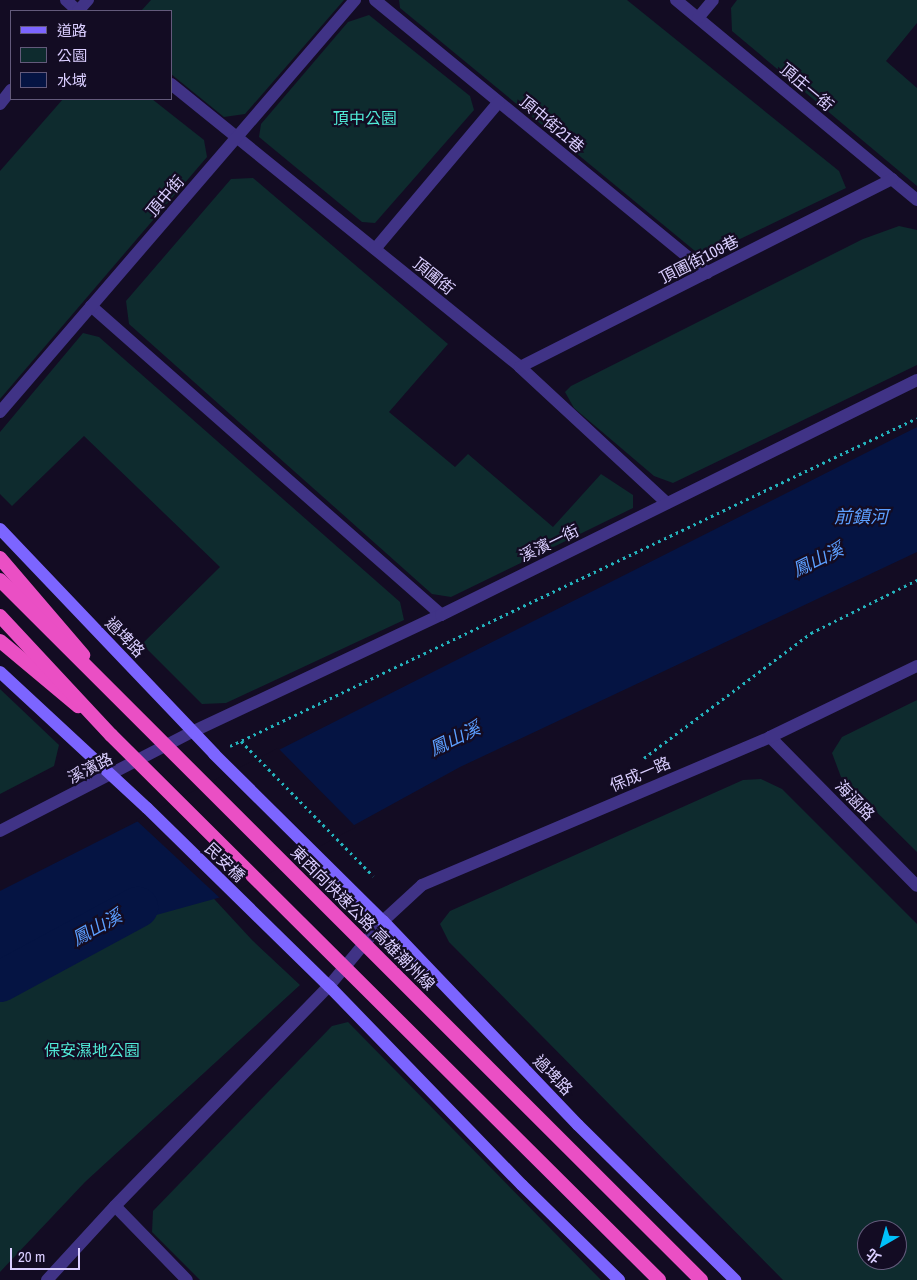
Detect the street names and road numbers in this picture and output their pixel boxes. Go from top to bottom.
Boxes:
street label: 頂庄一街 [776,59,838,115]
street label: 頂中街21巷 [516,91,588,157]
street label: 頂中街 [142,172,188,220]
street label: 頂圃街109巷 [656,231,742,287]
street label: 頂圃街 [409,253,459,299]
street label: 溪濱一街 [516,520,582,566]
street label: 過埤路 [101,613,149,661]
street label: 溪濱路 [64,749,116,787]
street label: 保成一路 [607,753,673,795]
street label: 海涵路 [831,776,879,824]
street label: 民安橋 [201,838,249,886]
street label: 東西向快速公路 高雄潮州線 [287,842,439,994]
street label: 過埤路 [529,1051,577,1099]

